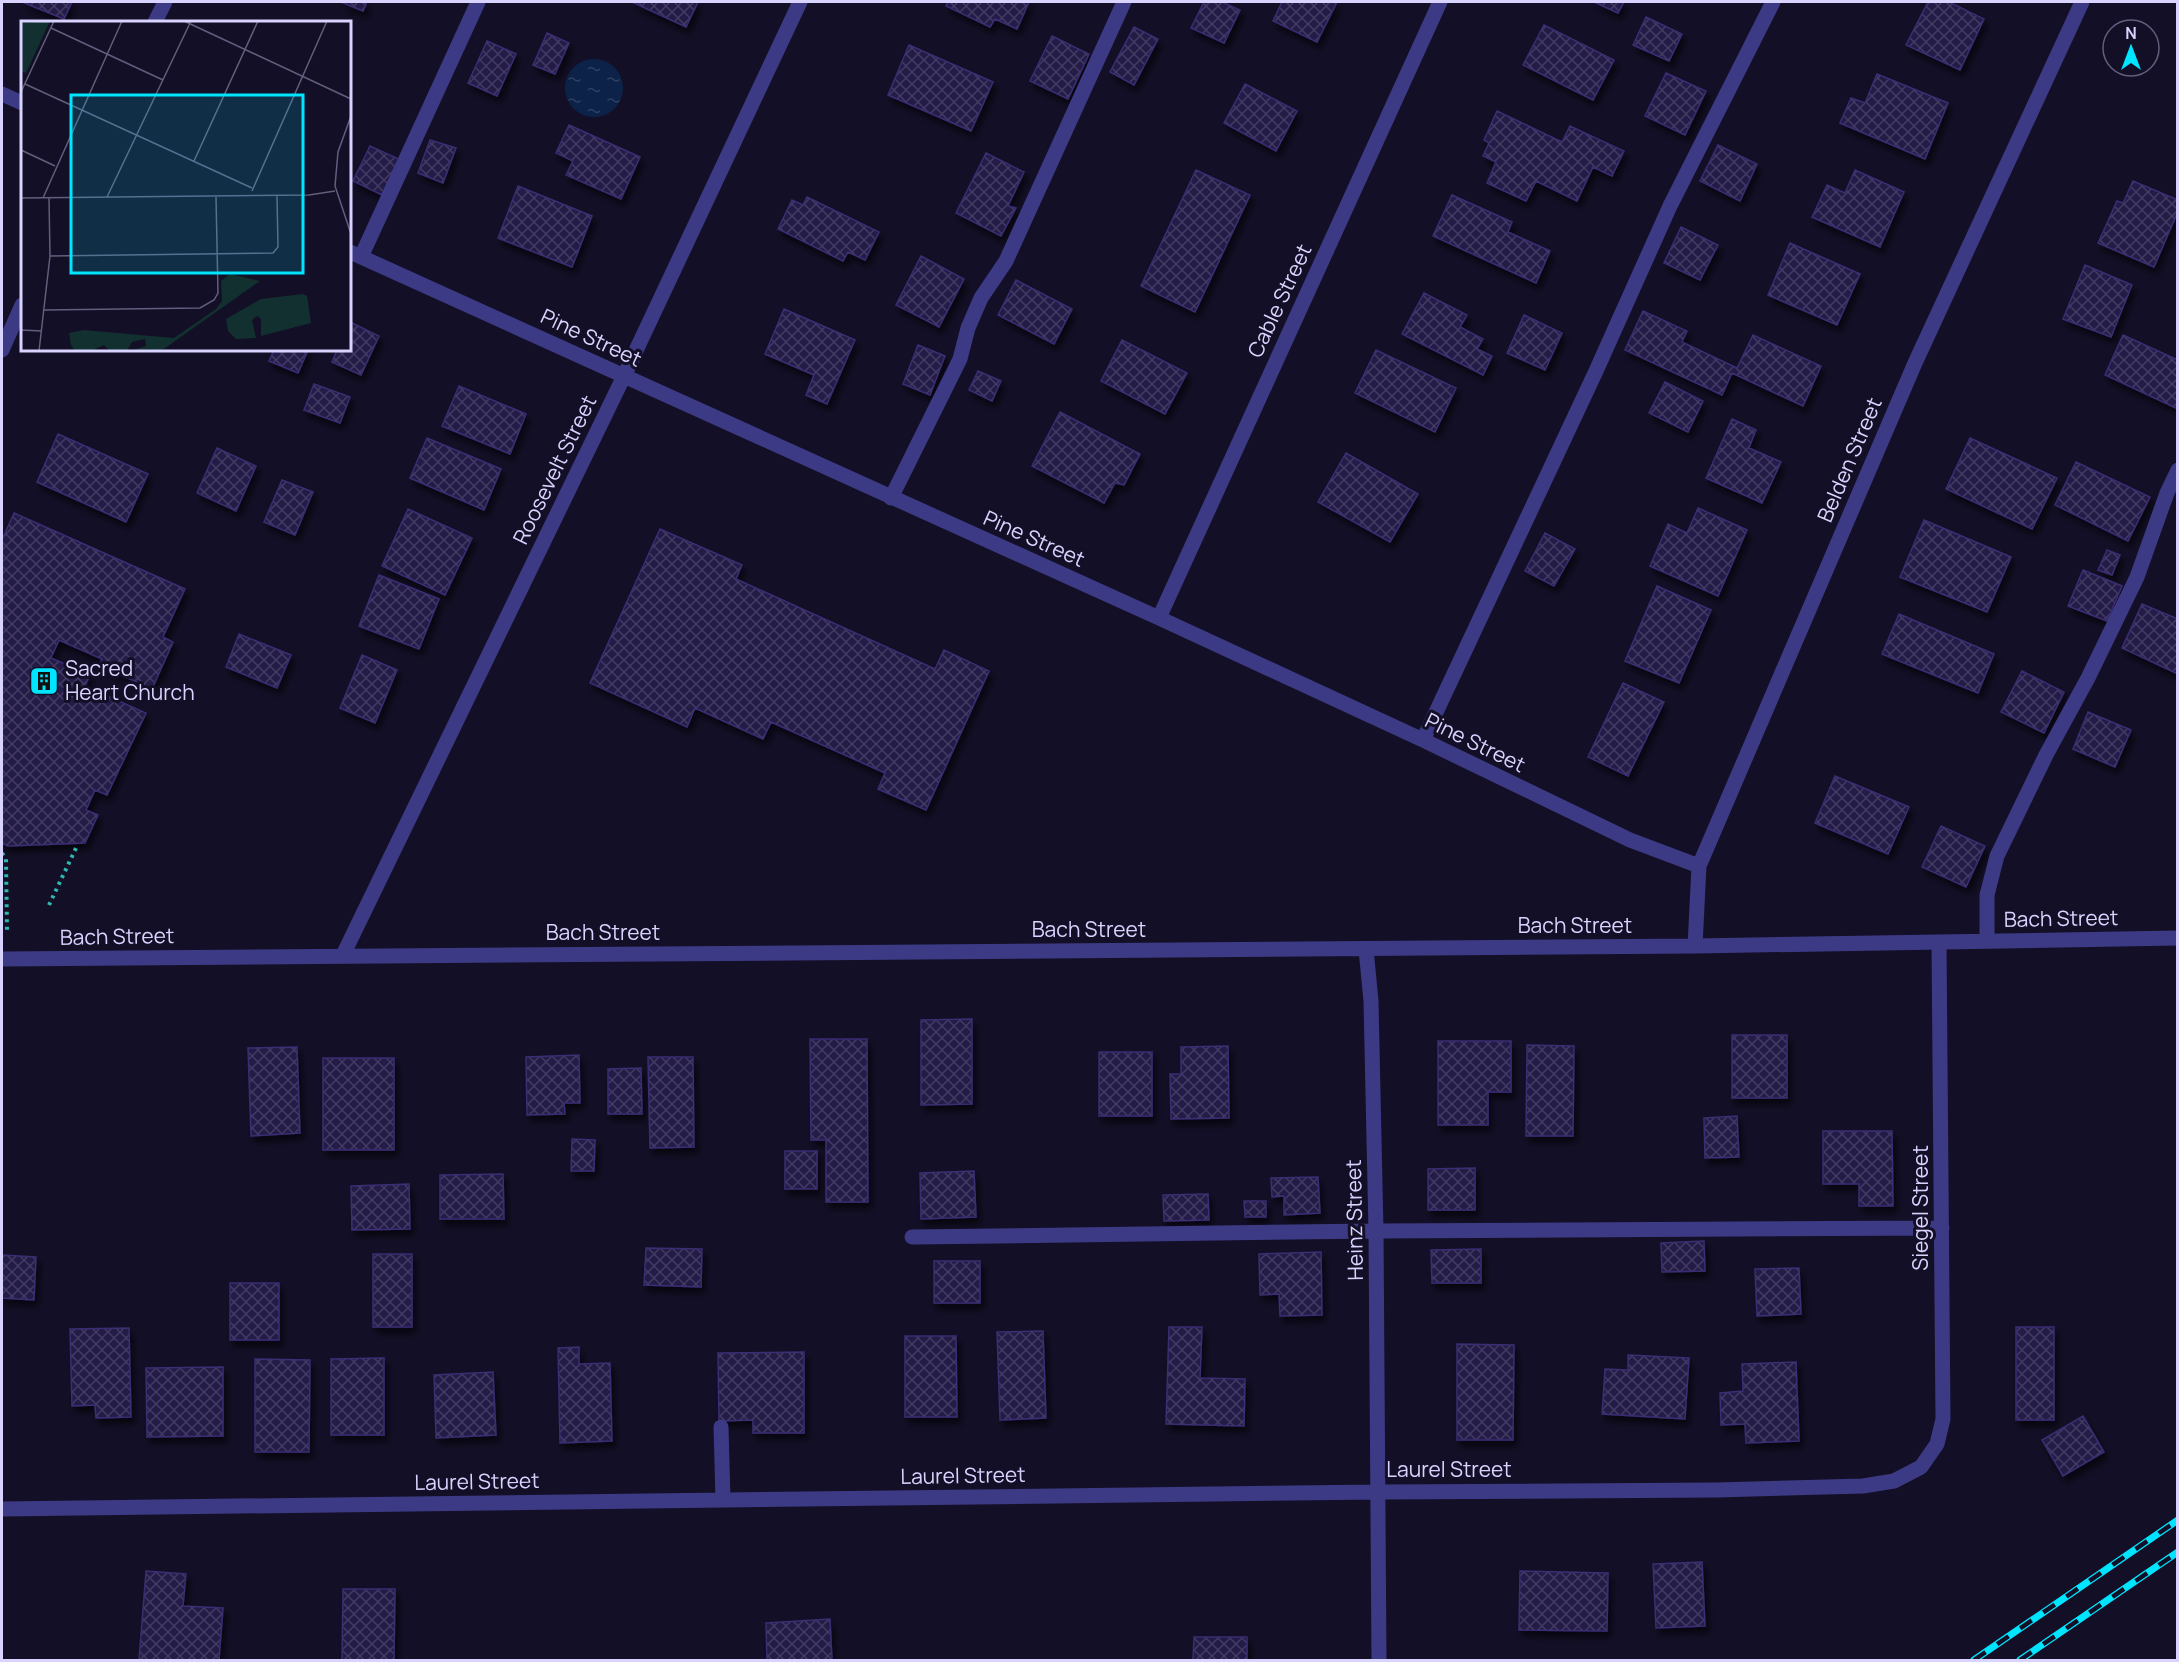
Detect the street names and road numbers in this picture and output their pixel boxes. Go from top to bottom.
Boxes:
street label: Cable Street [1241,239,1318,362]
street label: Pine Street [536,302,646,373]
street label: Roosevelt Street [506,390,602,549]
street label: Belden Street [1810,393,1888,526]
street label: Pine Street [979,503,1090,573]
street label: Pine Street [1421,706,1530,778]
street label: Bach Street [2003,903,2118,933]
street label: Bach Street [1518,911,1632,939]
street label: Bach Street [1032,915,1146,943]
street label: Bach Street [546,918,660,946]
street label: Bach Street [59,921,174,951]
street label: Siegel Street [1906,1145,1934,1271]
street label: Heinz Street [1339,1159,1369,1281]
street label: Laurel Street [1386,1455,1512,1483]
street label: Laurel Street [900,1460,1026,1490]
street label: Laurel Street [414,1466,540,1496]

